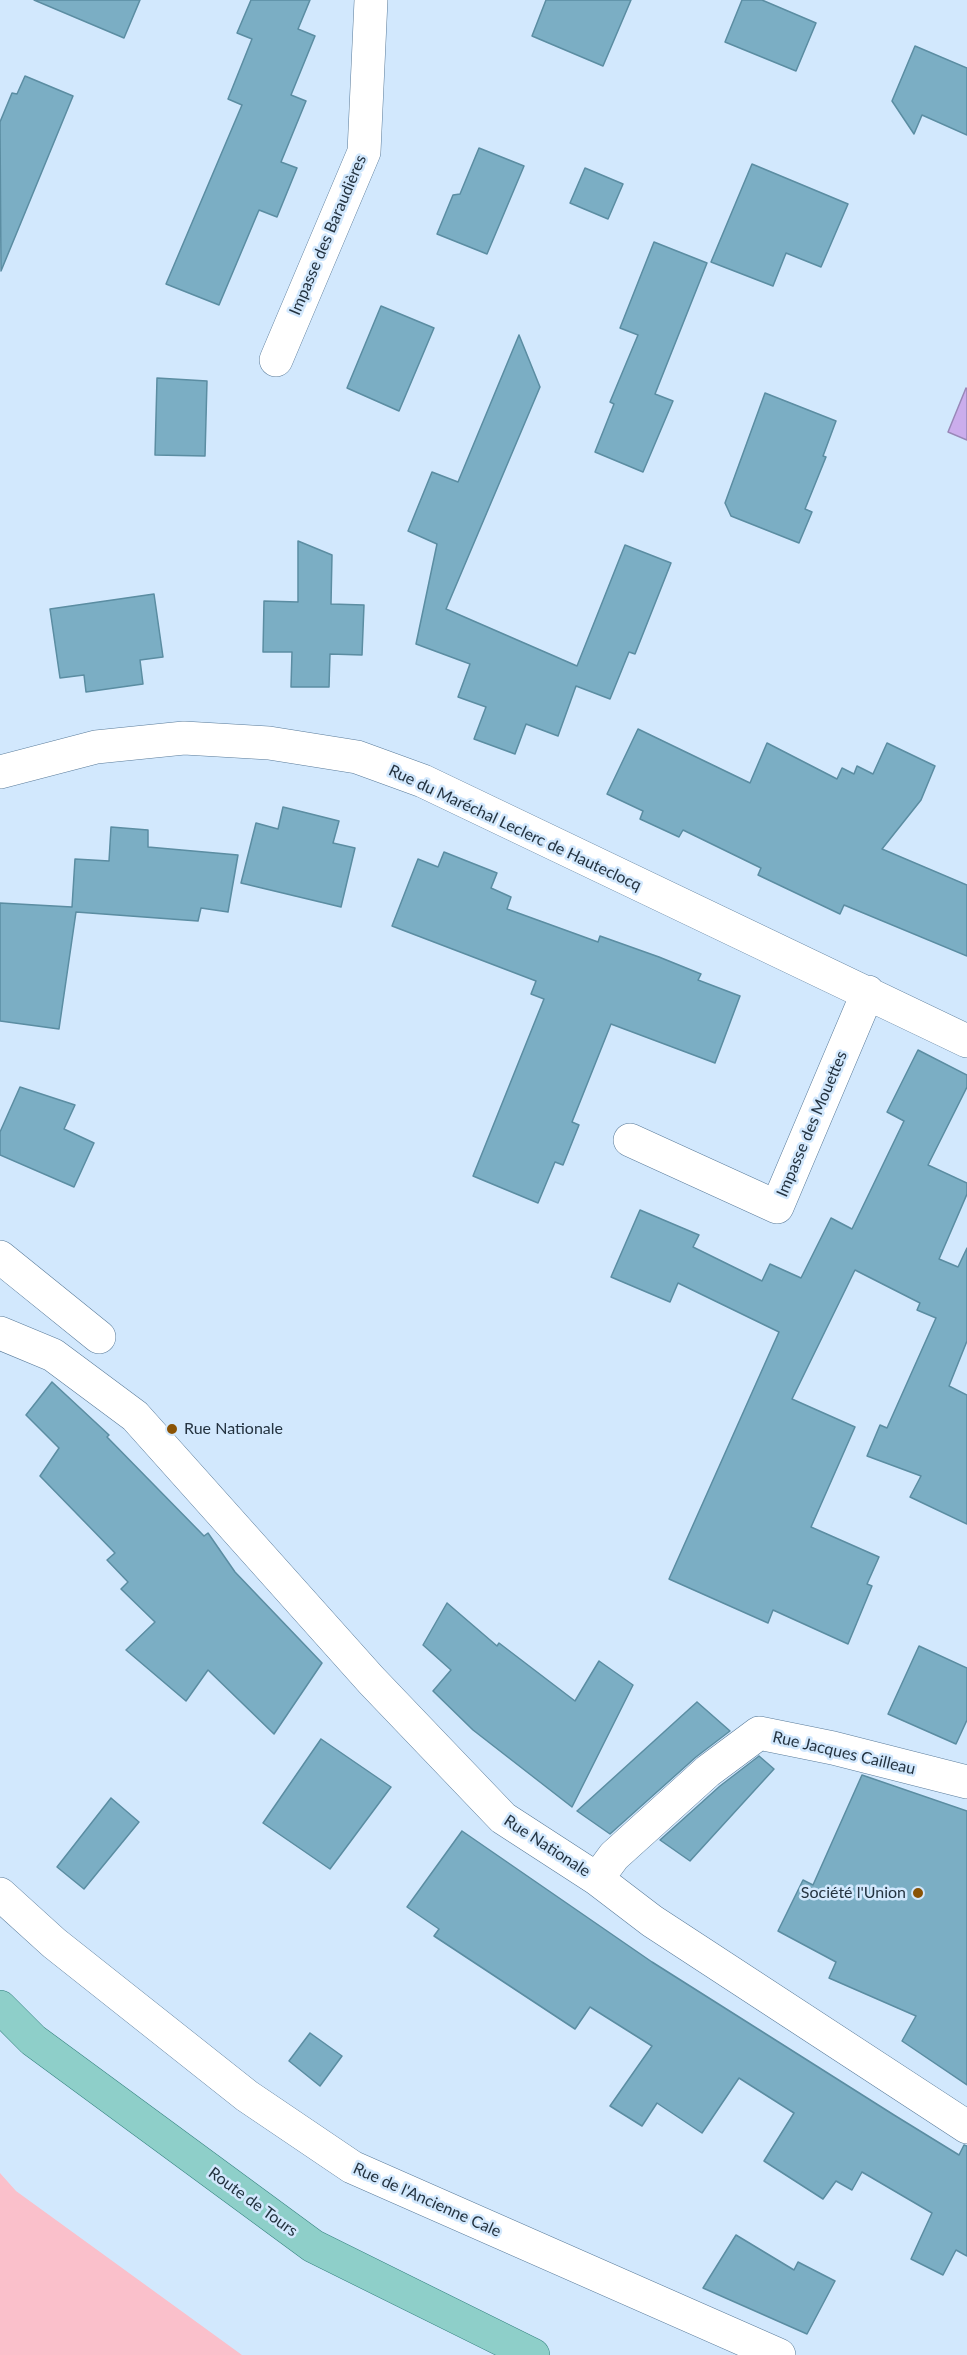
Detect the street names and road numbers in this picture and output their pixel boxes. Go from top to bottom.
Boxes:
street label: Impasse des Baraudières [286,152,370,318]
street label: Rue du Maréchal Leclerc de Hauteclocq [386,761,644,895]
street label: Impasse des Mouettes [773,1048,851,1200]
street label: Rue Jacques Cailleau [771,1727,917,1779]
street label: Rue Nationale [500,1811,594,1881]
street label: Rue de l'Ancienne Cale [350,2159,504,2241]
street label: Route de Tours [205,2163,301,2241]

